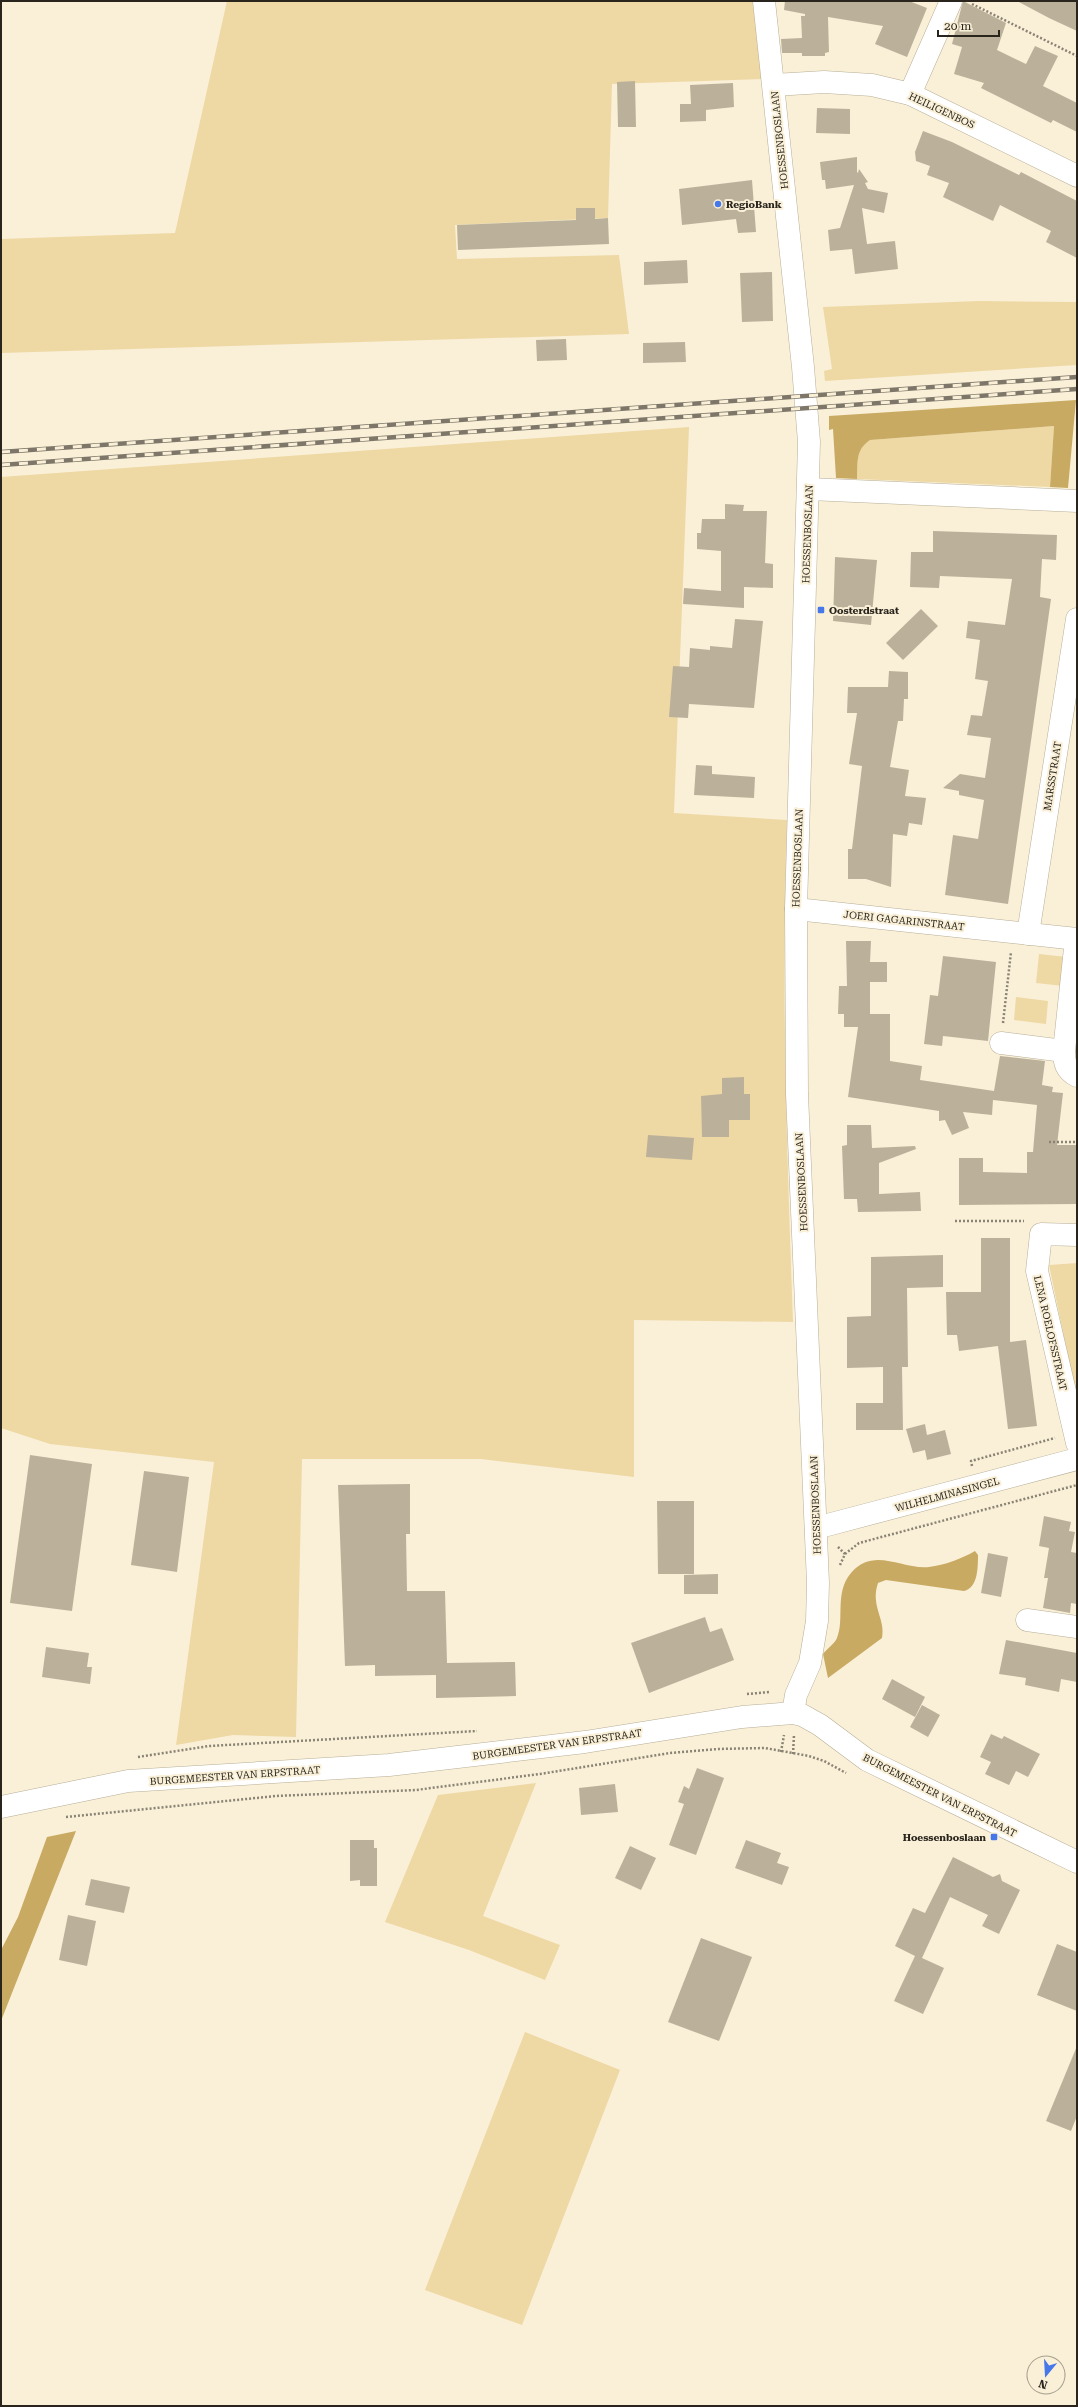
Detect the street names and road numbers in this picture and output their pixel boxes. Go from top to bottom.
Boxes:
street label: HOESSENBOSLAAN [769,90,790,190]
street label: HEILIGENBOS [907,90,976,131]
street label: HOESSENBOSLAAN [800,484,815,584]
street label: MARSSTRAAT [1042,740,1063,811]
street label: HOESSENBOSLAAN [790,808,805,908]
street label: JOERI GAGARINSTRAAT [843,909,965,932]
street label: HOESSENBOSLAAN [793,1132,810,1232]
street label: LENA ROELOFSSTRAAT [1032,1274,1069,1392]
street label: HOESSENBOSLAAN [808,1455,823,1555]
street label: WILHELMINASINGEL [894,1475,1001,1514]
street label: BURGEMEESTER VAN ERPSTRAAT [472,1727,643,1762]
street label: BURGEMEESTER VAN ERPSTRAAT [861,1752,1019,1839]
street label: BURGEMEESTER VAN ERPSTRAAT [149,1764,321,1787]

